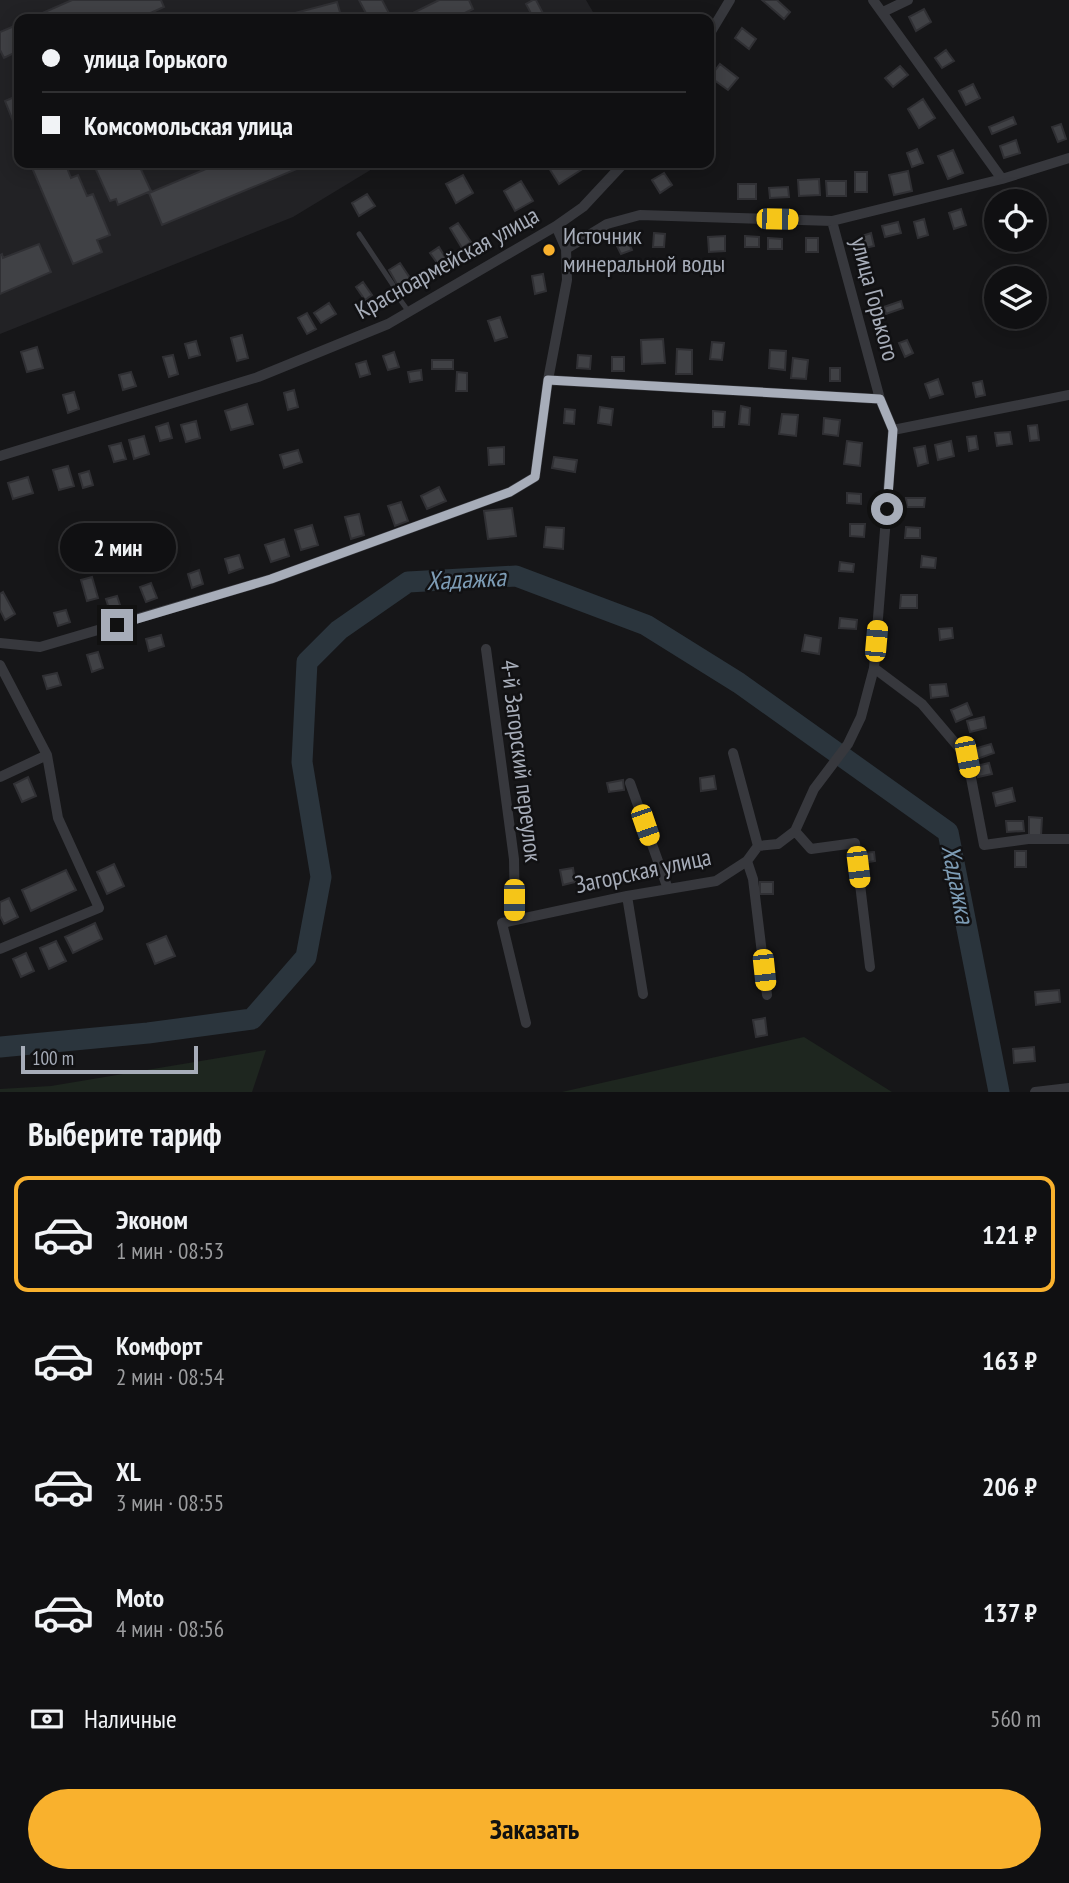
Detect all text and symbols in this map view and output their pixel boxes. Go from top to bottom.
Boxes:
text: улица Горького [84,42,228,75]
text: Комсомольская улица [84,109,293,142]
map controls [984,189,1047,329]
button: locate [984,189,1047,252]
street label: Красноармейская улица [350,199,544,326]
car [756,208,799,230]
place label: Источник минеральной воды [563,220,725,279]
street label: улица Горького [844,233,907,364]
marker: Источник минеральной воды [541,242,557,258]
button: layers [984,266,1047,329]
route start [871,493,903,525]
callout: 2 мин [59,524,175,572]
text: 2 мин [93,533,143,562]
water label: Хадажка [425,560,508,597]
route end [101,609,133,641]
car [864,619,889,663]
street label: 4-й Загорский переулок [494,658,549,864]
car [953,734,982,780]
car [629,802,662,848]
street label: Загорская улица [572,841,714,900]
water label: Хадажка [935,842,983,928]
car [846,845,871,889]
car [504,879,525,921]
car [752,948,777,992]
scale bar [21,1043,198,1075]
text: 100 m [32,1046,74,1070]
text: Выберите тариф [28,1113,222,1155]
icon: car [32,1203,95,1266]
text: Эконом [116,1203,188,1236]
text: 121 ₽ [982,1218,1037,1251]
text: 1 мин · 08:53 [116,1236,224,1265]
icon: car [32,1329,95,1392]
text: Комфорт [116,1329,202,1362]
text: 163 ₽ [982,1344,1037,1377]
text: 2 мин · 08:54 [116,1362,224,1391]
icon: car [32,1455,95,1518]
text: XL [116,1455,141,1488]
text: 206 ₽ [982,1470,1037,1503]
text: 3 мин · 08:55 [116,1488,224,1517]
icon: car [32,1581,95,1644]
text: Moto [116,1581,164,1614]
text: 137 ₽ [983,1596,1037,1629]
text: 4 мин · 08:56 [116,1614,224,1643]
icon: cash [28,1700,66,1738]
text: Наличные [84,1702,177,1735]
text: 560 m [990,1704,1041,1733]
button: Заказать [28,1789,1041,1869]

